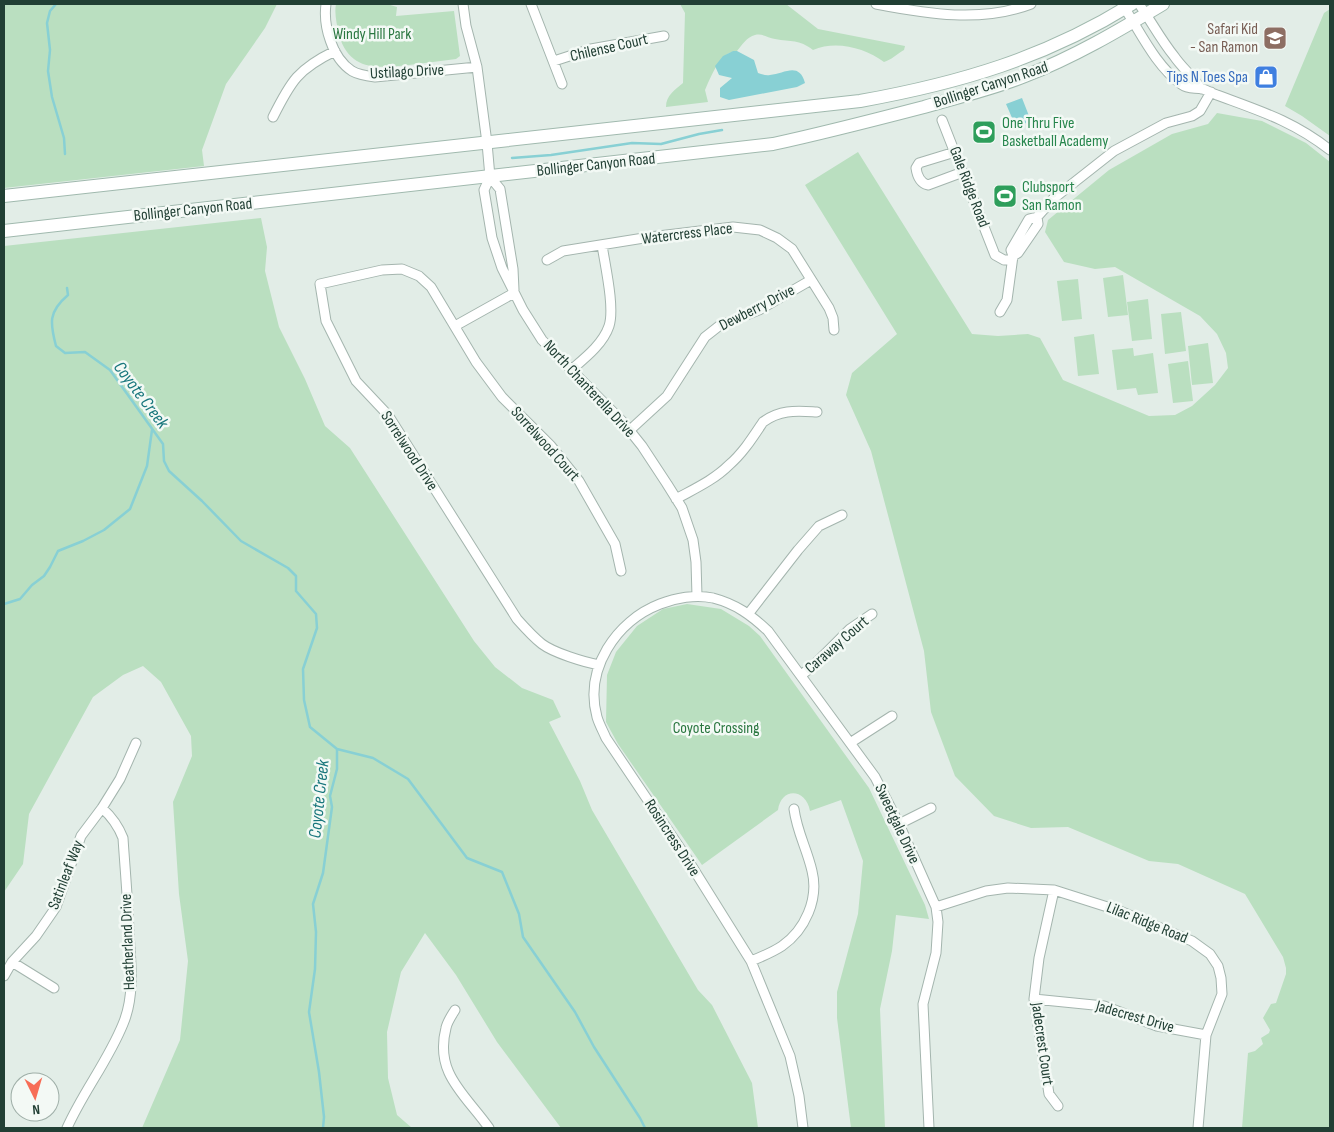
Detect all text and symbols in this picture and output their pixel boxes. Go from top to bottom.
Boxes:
place label: Safari Kid - San Ramon [1190,20,1258,57]
park label: Windy Hill Park [333,25,411,44]
school or university icon: Safari Kid - San Ramon [1262,25,1288,51]
street label: Chilense Court [568,30,650,66]
street label: Bollinger Canyon Road [931,58,1051,112]
street label: Ustilago Drive [369,61,445,83]
shop icon: Tips N Toes Spa [1253,64,1279,90]
place label: Tips N Toes Spa [1166,68,1248,87]
place label: One Thru Five Basketball Academy [1002,114,1108,151]
sports icon: One Thru Five Basketball Academy [971,119,997,145]
street label: Gale Ridge Road [945,144,993,230]
street label: Bollinger Canyon Road [536,149,656,181]
place label: Clubsport San Ramon [1022,178,1082,215]
sports icon: Clubsport San Ramon [992,183,1018,209]
street label: Bollinger Canyon Road [133,194,253,226]
street label: Watercress Place [641,219,733,249]
street label: Dewberry Drive [716,281,798,335]
street label: North Chanterella Drive [539,336,639,442]
water label: Coyote Creek [109,357,174,434]
street label: Sorrelwood Court [507,403,584,485]
street label: Sorrelwood Drive [376,408,442,494]
street label: Caraway Court [801,612,873,678]
park label: Coyote Crossing [673,719,759,738]
water label: Coyote Creek [304,758,334,839]
street label: Sweetgale Drive [870,781,924,867]
street label: Rosincress Drive [640,796,704,880]
street label: Satinleaf Way [44,838,88,912]
street label: Heatherland Drive [117,893,139,991]
street label: Lilac Ridge Road [1104,898,1190,948]
street label: Jadecrest Drive [1093,996,1176,1037]
street label: Jadecrest Court [1027,1000,1057,1087]
north arrow [10,1072,60,1122]
text: N [32,1101,41,1118]

